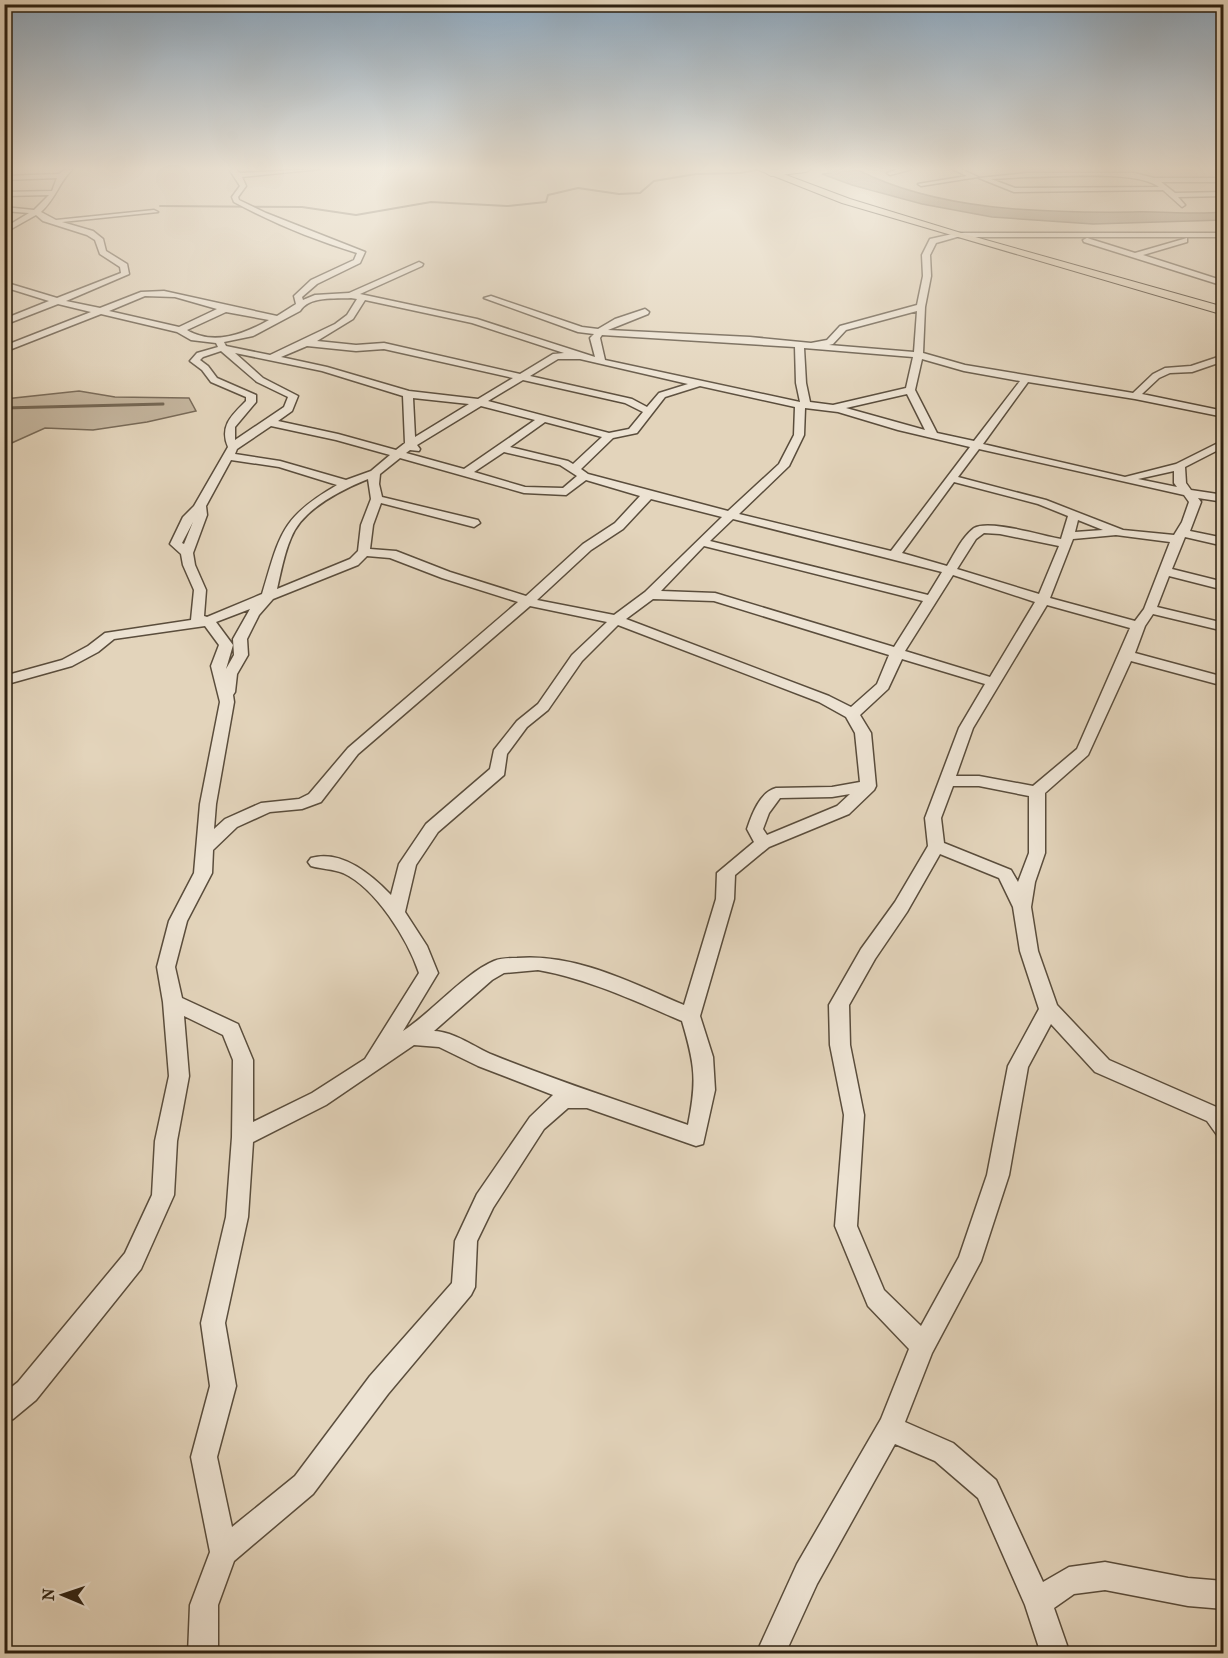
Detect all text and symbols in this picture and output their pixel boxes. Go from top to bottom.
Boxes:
north arrow [33,1565,93,1625]
text: N [39,1587,58,1601]

